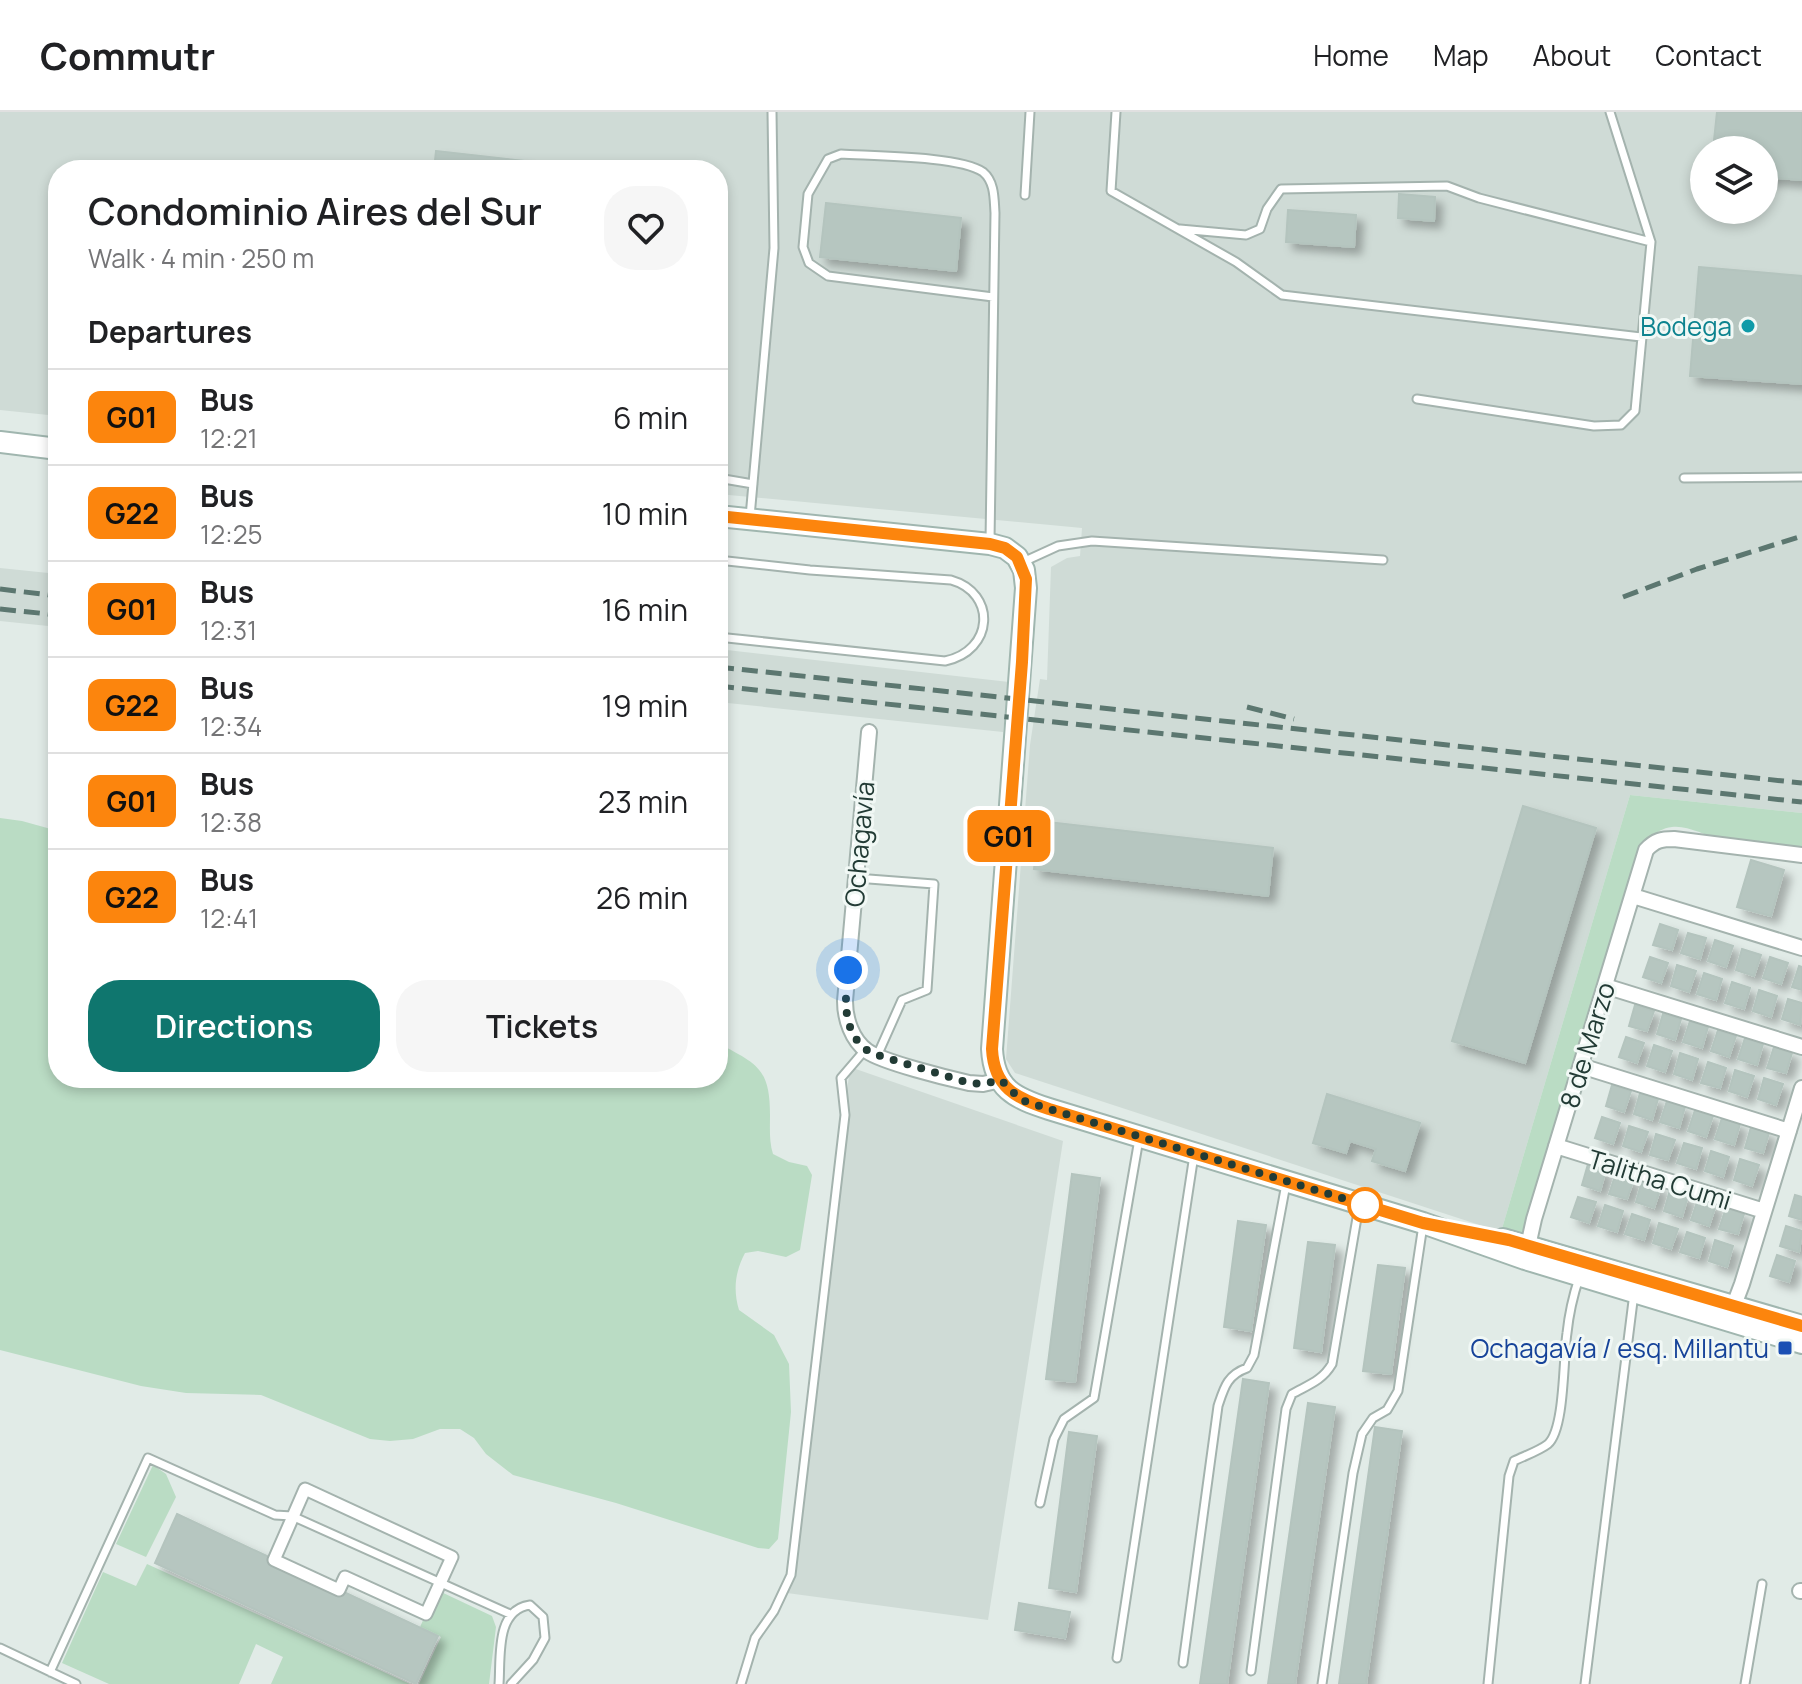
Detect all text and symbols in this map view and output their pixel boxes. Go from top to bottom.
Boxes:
text: Commutr [40,29,215,81]
text: Home [1313,36,1389,74]
text: Map [1433,36,1489,74]
text: About [1533,36,1611,74]
text: Contact [1655,36,1762,74]
map controls [1690,136,1778,224]
button: layers [1690,136,1778,224]
text: Condominio Aires del Sur [88,184,542,236]
button: heart [604,186,688,270]
text: Walk · 4 min · 250 m [88,240,314,276]
place label: Bodega [1640,308,1732,344]
text: Departures [88,311,252,352]
marker: Bodega [1739,317,1757,335]
text: Bus [200,379,254,420]
text: 6 min [613,397,688,438]
text: G01 [106,398,158,436]
text: 12:21 [200,420,258,456]
text: Bus [200,475,254,516]
text: 10 min [602,493,688,534]
text: G22 [105,494,159,532]
text: 12:25 [200,516,263,552]
text: Bus [200,571,254,612]
text: 16 min [601,589,688,630]
text: G01 [106,590,158,628]
text: 12:31 [200,612,257,648]
text: Bus [200,667,254,708]
text: 19 min [601,685,688,726]
text: G22 [105,686,159,724]
text: 12:34 [200,708,262,744]
text: Bus [200,763,254,804]
street label: Ochagavía [836,780,882,908]
text: 23 min [598,781,688,822]
text: G01 [106,782,158,820]
text: 12:38 [200,804,262,840]
line badge: G01 [963,810,1055,862]
text: G01 [983,817,1035,855]
text: Bus [200,859,254,900]
text: 26 min [596,877,688,918]
text: G22 [105,878,159,916]
text: 12:41 [200,900,258,936]
your location [828,950,868,990]
street label: 8 de Marzo [1551,978,1623,1112]
button: Directions [88,980,380,1072]
button: Tickets [396,980,688,1072]
street label: Talitha Cumi [1584,1140,1736,1218]
unlabelled marker [1348,1188,1382,1222]
place label: Ochagavía / esq. Millantu [1471,1330,1769,1366]
marker: Ochagavía / esq. Millantu [1776,1339,1794,1357]

